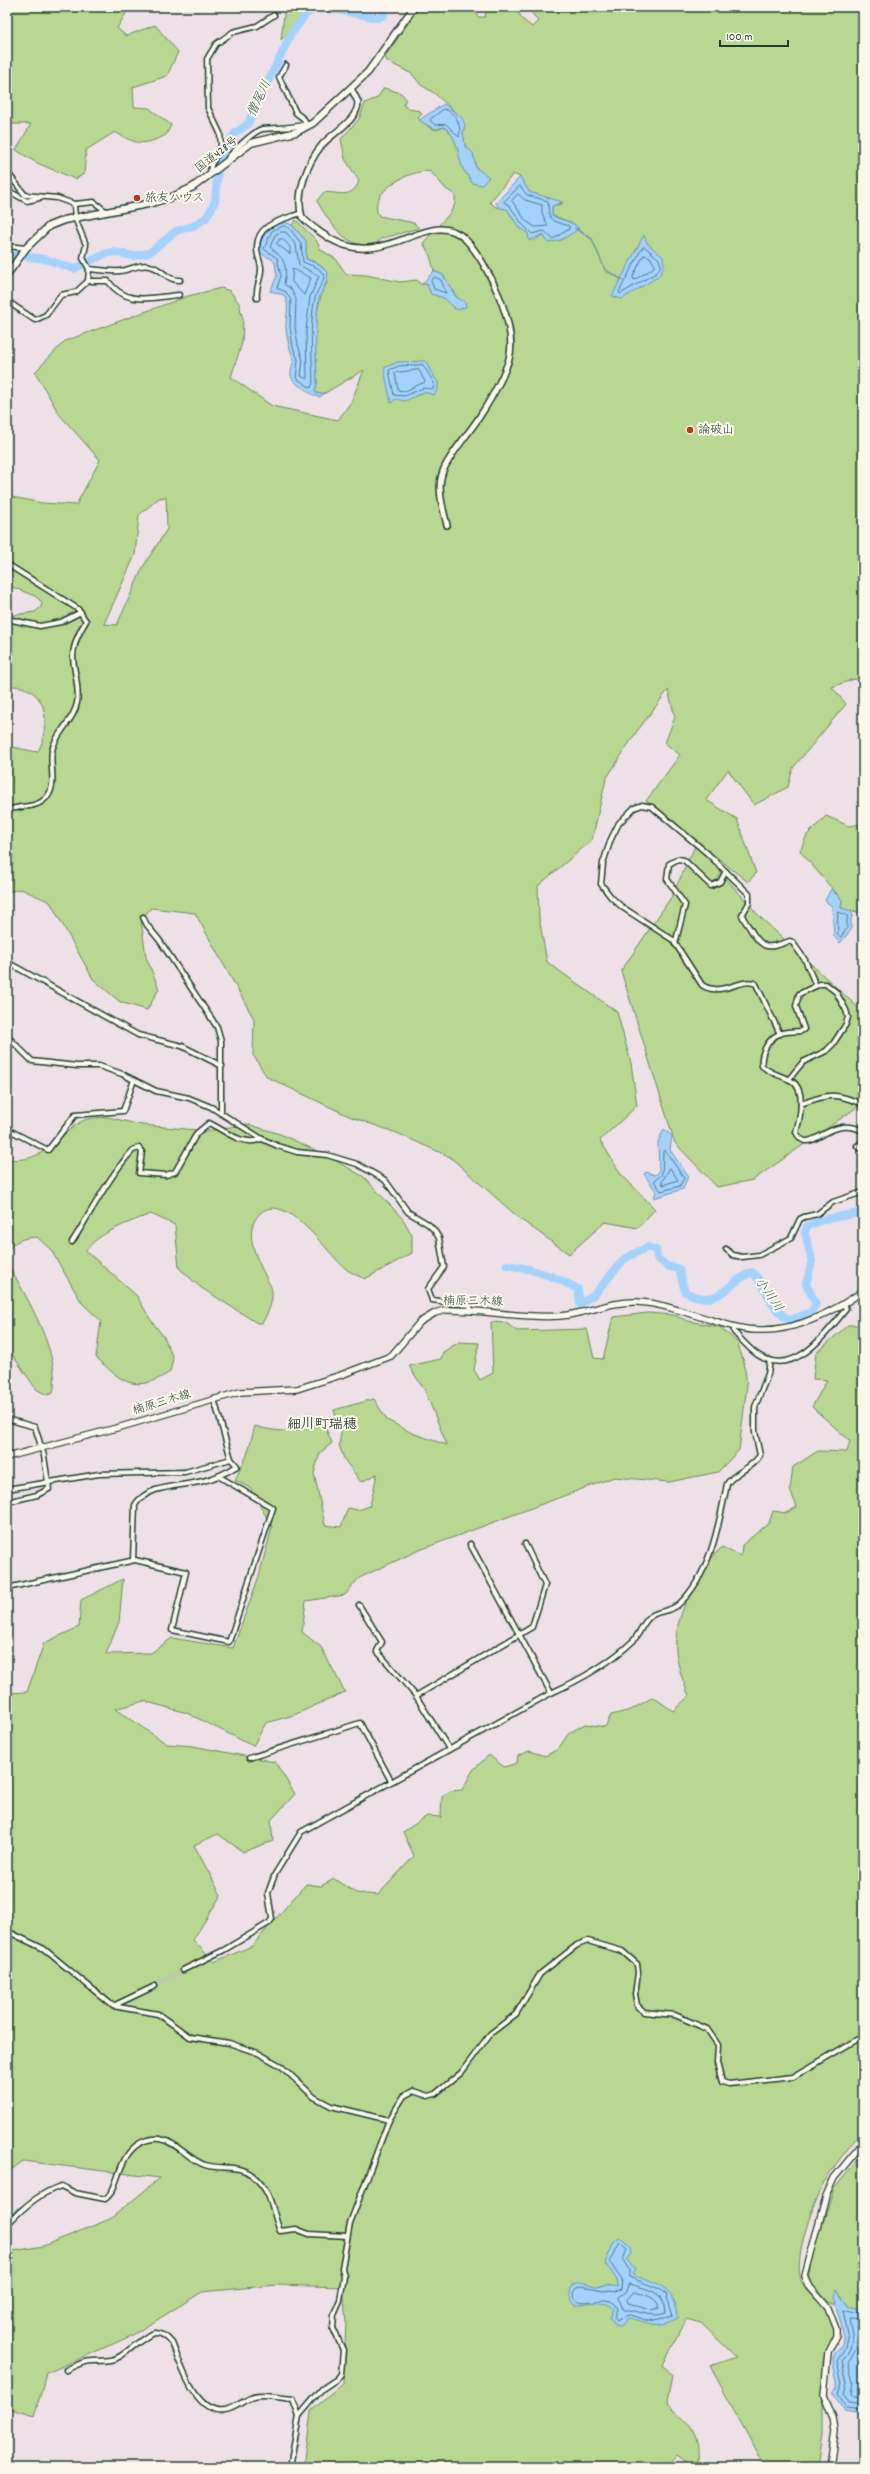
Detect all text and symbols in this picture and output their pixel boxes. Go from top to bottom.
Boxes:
scale bar [720,22,788,48]
text: 100 m [726,29,753,46]
water label: 僧尾川 [243,77,277,121]
street label: 国道428号 [192,133,242,177]
place label: 旅友ハウス [145,190,204,207]
marker: 旅友ハウス [132,193,142,203]
place label: 論破山 [698,422,734,439]
marker: 論破山 [685,425,695,435]
water label: 小川川 [749,1274,787,1316]
street label: 楠原三木線 [443,1293,503,1311]
street label: 楠原三木線 [131,1386,193,1420]
district label: 細川町瑞穂 [287,1415,357,1435]

